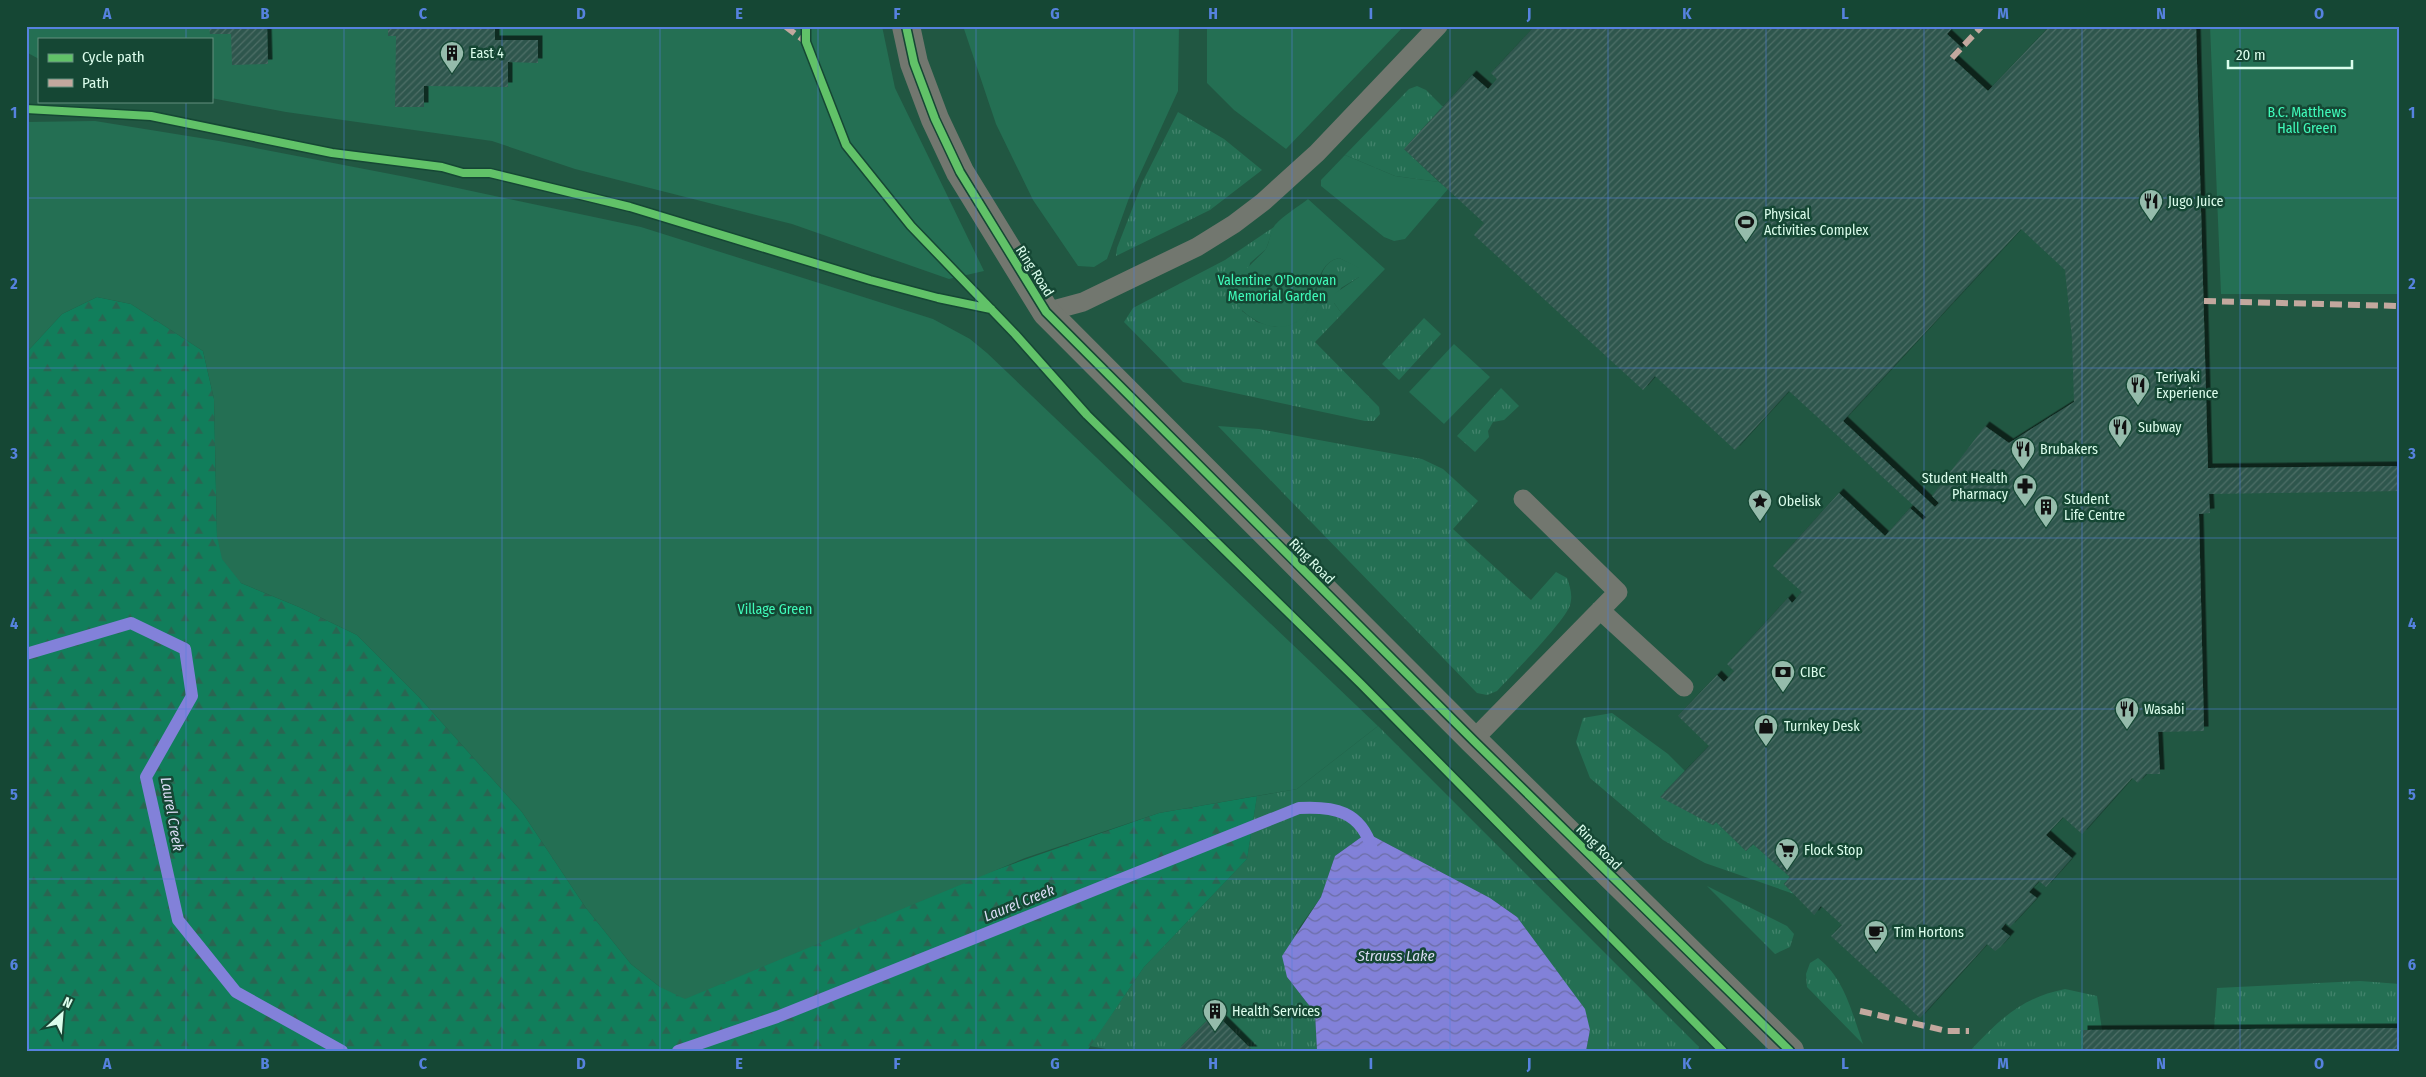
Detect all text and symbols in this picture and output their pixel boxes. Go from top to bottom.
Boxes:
text: A [102,4,112,23]
text: B [261,4,270,23]
text: C [419,4,428,23]
text: D [576,4,586,23]
text: E [735,4,743,23]
text: F [893,4,901,23]
text: G [1050,4,1060,23]
text: H [1208,4,1218,23]
text: I [1369,4,1373,23]
text: J [1526,4,1531,23]
text: K [1682,4,1692,23]
text: L [1841,4,1849,23]
text: M [1997,4,2009,23]
text: N [2156,4,2166,23]
text: O [2314,4,2324,23]
legend [38,38,212,102]
scale bar [2228,38,2352,70]
building icon: East 4 [439,40,465,74]
place label: East 4 [470,45,504,62]
text: 20 m [2236,46,2266,64]
text: Cycle path [82,48,145,66]
text: Path [82,74,109,92]
text: 1 [11,103,17,122]
text: 1 [2409,103,2415,122]
park label: B.C. Matthews Hall Green [2267,104,2347,137]
restaurant icon: Jugo Juice [2138,188,2164,222]
place label: Jugo Juice [2168,193,2224,210]
place label: Physical Activities Complex [1764,206,1869,239]
sports icon: Physical Activities Complex [1733,209,1759,243]
street label: Ring Road [1012,243,1057,300]
park label: Valentine O'Donovan Memorial Garden [1218,272,1336,305]
text: 2 [9,274,18,293]
text: 2 [2407,274,2416,293]
place label: Teriyaki Experience [2156,369,2218,402]
restaurant icon: Teriyaki Experience [2125,372,2151,406]
restaurant icon: Subway [2107,414,2133,448]
place label: Subway [2138,419,2182,436]
restaurant icon: Brubakers [2010,436,2036,470]
place label: Brubakers [2040,441,2098,458]
text: 3 [9,444,18,463]
text: 3 [2407,444,2416,463]
place label: Student Health Pharmacy [1922,470,2009,503]
pharmacy icon: Student Health Pharmacy [2012,473,2038,507]
place icon: Obelisk [1747,488,1773,522]
place label: Student Life Centre [2064,491,2125,524]
place label: Obelisk [1778,493,1821,510]
building icon: Student Life Centre [2033,494,2059,528]
street label: Ring Road [1285,535,1338,588]
park label: Village Green [738,601,812,618]
text: 4 [10,614,18,633]
text: 4 [2408,614,2416,633]
bank icon: CIBC [1770,659,1796,693]
place label: CIBC [1800,664,1826,681]
restaurant icon: Wasabi [2114,696,2140,730]
place label: Wasabi [2144,701,2185,718]
shop icon: Turnkey Desk [1753,713,1779,747]
place label: Turnkey Desk [1784,718,1860,735]
water label: Laurel Creek [157,776,187,853]
text: 5 [10,785,18,804]
text: 5 [2408,785,2416,804]
street label: Ring Road [1572,821,1625,874]
supermarket icon: Flock Stop [1774,837,1800,871]
place label: Flock Stop [1804,842,1863,859]
water label: Laurel Creek [981,880,1058,925]
cafe icon: Tim Hortons [1863,919,1889,953]
place label: Tim Hortons [1894,924,1964,941]
water label: Strauss Lake [1356,947,1435,965]
text: 6 [10,955,18,974]
text: 6 [2408,955,2416,974]
north arrow [38,990,88,1040]
text: N [60,993,75,1012]
building icon: Health Services [1202,998,1228,1032]
place label: Health Services [1232,1003,1320,1020]
text: A [102,1054,112,1073]
text: B [261,1054,270,1073]
text: C [419,1054,428,1073]
text: D [576,1054,586,1073]
text: E [735,1054,743,1073]
text: F [893,1054,901,1073]
text: G [1050,1054,1060,1073]
text: H [1208,1054,1218,1073]
text: I [1369,1054,1373,1073]
text: J [1526,1054,1531,1073]
text: K [1682,1054,1692,1073]
text: L [1841,1054,1849,1073]
text: M [1997,1054,2009,1073]
text: N [2156,1054,2166,1073]
text: O [2314,1054,2324,1073]

